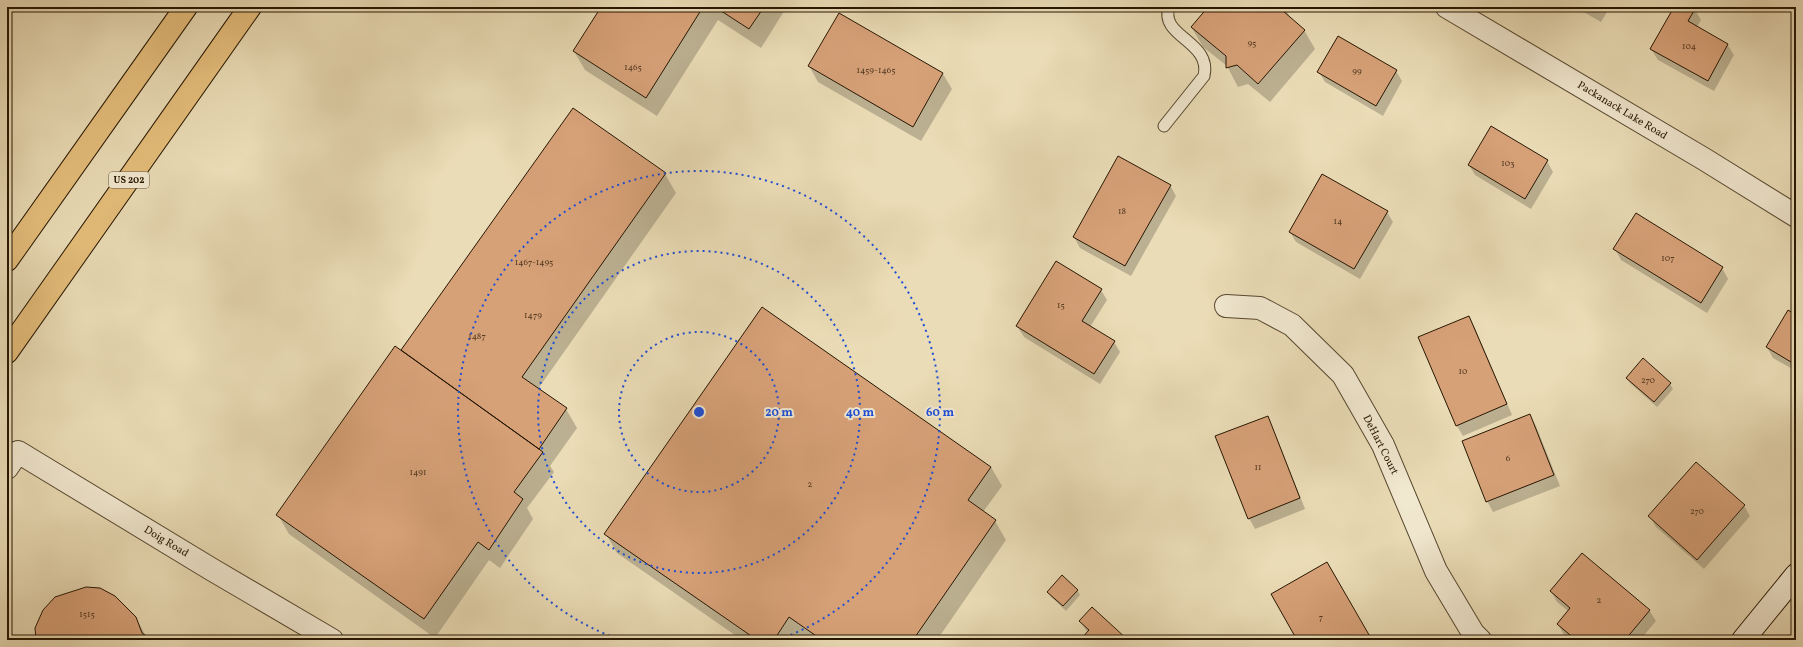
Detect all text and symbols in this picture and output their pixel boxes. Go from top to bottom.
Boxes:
house number: 95 [1248,37,1256,50]
house number: 104 [1682,40,1696,53]
house number: 1465 [624,61,642,74]
house number: 1459-1465 [856,64,896,77]
house number: 99 [1352,65,1362,78]
street label: Packanack Lake Road [1574,78,1670,144]
house number: 103 [1501,157,1515,170]
road number: US 202 [109,172,149,188]
house number: 18 [1118,205,1126,218]
house number: 14 [1334,215,1342,228]
house number: 107 [1661,252,1675,265]
house number: 1467-1495 [515,256,553,269]
house number: 15 [1057,299,1065,312]
house number: 1479 [524,309,542,322]
house number: 1487 [468,330,486,343]
house number: 10 [1459,365,1468,378]
house number: 270 [1641,374,1656,387]
centre of rings [692,405,706,419]
text: 20 m [765,405,793,421]
text: 40 m [846,405,875,421]
text: 60 m [926,405,954,421]
street label: DeHart Court [1358,412,1402,478]
house number: 6 [1506,452,1511,465]
house number: 11 [1255,461,1261,474]
house number: 1491 [410,466,426,479]
house number: 2 [808,478,813,491]
house number: 270 [1690,505,1705,518]
street label: Doig Road [141,523,191,561]
house number: 2 [1597,594,1602,607]
house number: 1515 [79,608,95,621]
house number: 7 [1319,611,1323,624]

